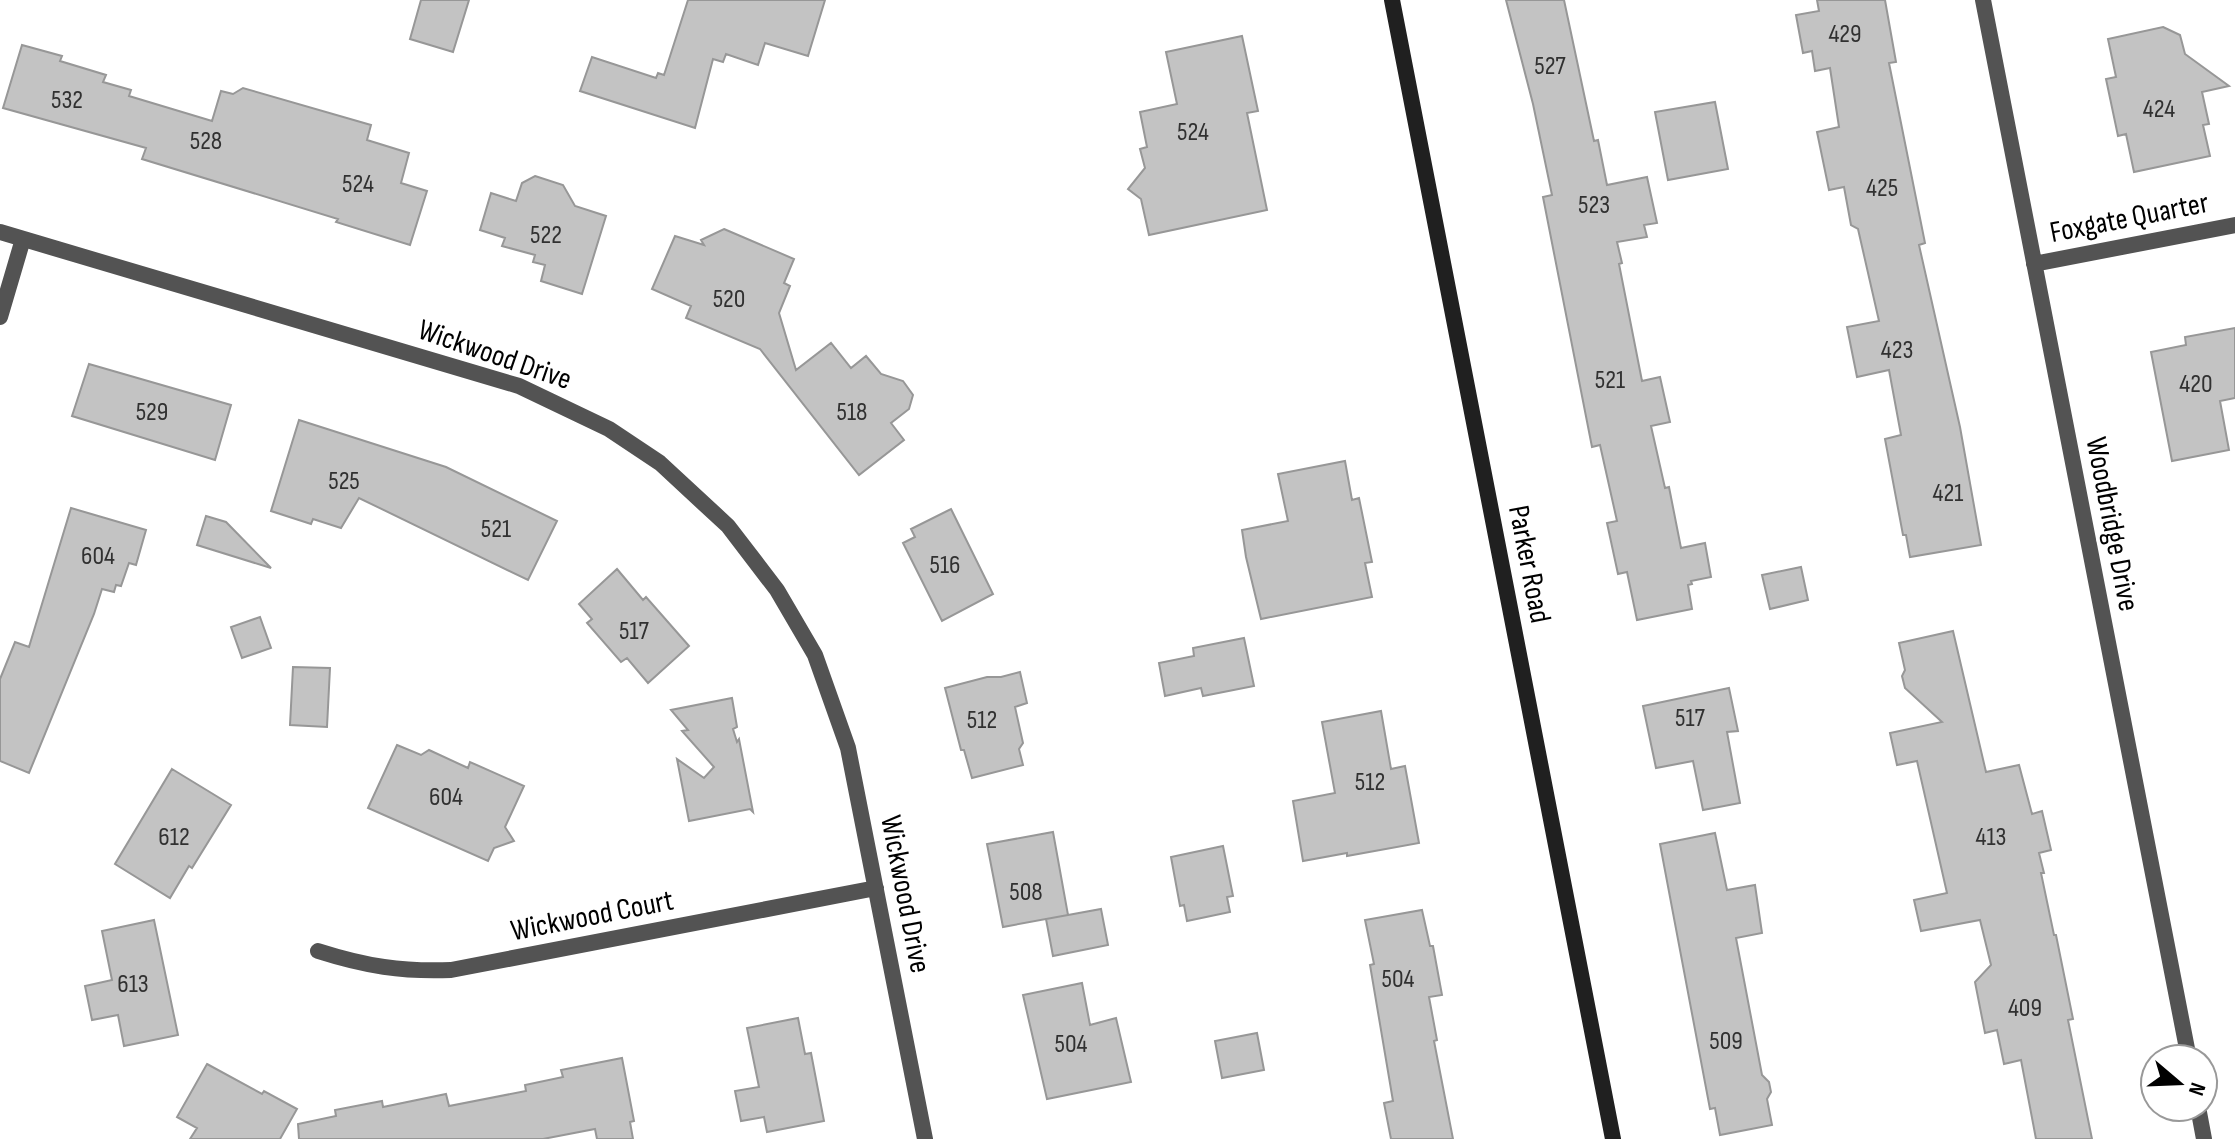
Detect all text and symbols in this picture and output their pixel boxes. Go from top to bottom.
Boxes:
house number: 429 [1828,19,1862,50]
house number: 527 [1534,51,1566,82]
house number: 532 [51,85,83,116]
house number: 424 [2143,94,2175,125]
house number: 524 [1177,117,1209,148]
house number: 528 [190,126,222,157]
house number: 524 [342,169,374,200]
house number: 425 [1866,173,1898,204]
street label: Foxgate Quarter [2047,185,2212,251]
house number: 523 [1578,190,1610,221]
house number: 522 [530,220,562,251]
house number: 520 [713,284,745,315]
street label: Wickwood Drive [413,312,576,398]
house number: 423 [1881,335,1913,366]
house number: 521 [1595,365,1625,396]
house number: 420 [2179,369,2213,400]
house number: 529 [136,397,168,428]
house number: 518 [837,397,867,428]
street label: Woodbridge Drive [2077,434,2147,614]
house number: 525 [328,466,360,497]
house number: 421 [1933,478,1963,509]
street label: Parker Road [1500,502,1558,626]
house number: 521 [481,514,511,545]
house number: 604 [81,541,115,572]
house number: 516 [930,550,960,581]
house number: 517 [619,616,650,647]
house number: 517 [1675,703,1706,734]
house number: 512 [967,705,997,736]
house number: 512 [1355,767,1385,798]
house number: 604 [429,782,463,813]
street label: Wickwood Drive [872,812,938,976]
house number: 612 [158,822,190,853]
house number: 413 [1976,822,2006,853]
house number: 508 [1009,877,1043,908]
street label: Wickwood Court [508,883,677,949]
house number: 504 [1382,964,1415,995]
house number: 613 [117,969,149,1000]
house number: 409 [2008,993,2042,1024]
house number: 509 [1709,1026,1743,1057]
house number: 504 [1055,1029,1088,1060]
north arrow [2139,1043,2219,1123]
text: N [2182,1079,2211,1099]

